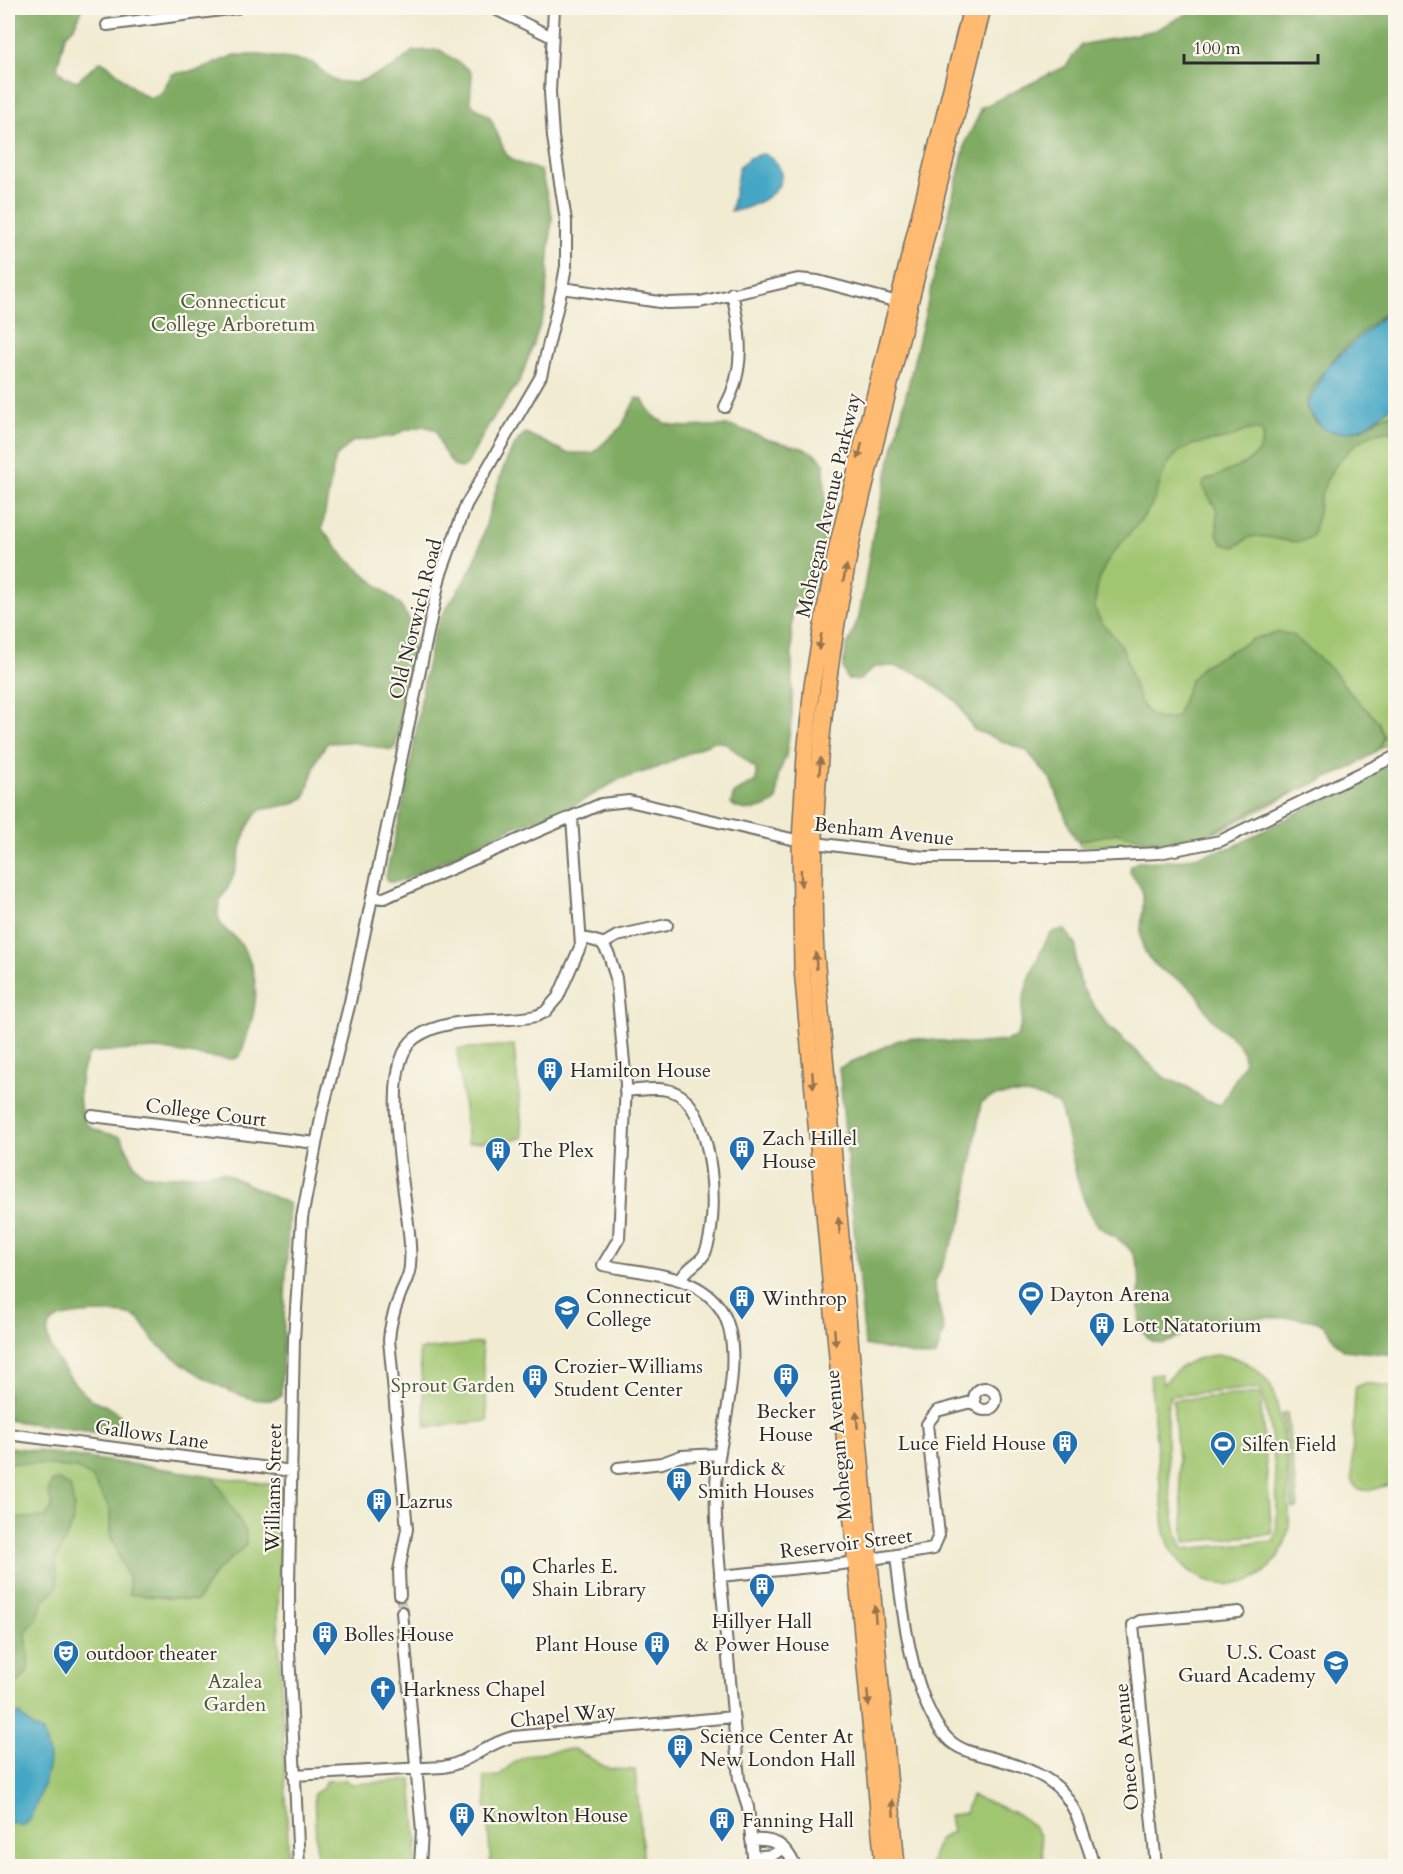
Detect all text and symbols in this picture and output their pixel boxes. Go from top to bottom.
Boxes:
scale bar [1184,27,1318,65]
text: 100 m [1193,36,1241,61]
park label: Connecticut College Arboretum [151,288,315,338]
street label: Mohegan Avenue Parkway [789,389,868,620]
one-way arrow [855,442,865,461]
street label: Old Norwich Road [382,536,449,702]
one-way arrow [841,563,850,582]
one-way arrow [815,633,824,652]
one-way arrow [815,757,824,776]
street label: Benham Avenue [813,811,955,852]
one-way arrow [796,868,805,887]
one-way arrow [812,951,821,970]
building icon: Hamilton House [535,1055,565,1093]
place label: Hamilton House [570,1057,711,1084]
one-way arrow [808,1070,818,1089]
street label: College Court [144,1092,269,1133]
place label: Zach Hillel House [762,1125,857,1175]
building icon: Zach Hillel House [727,1134,757,1172]
building icon: The Plex [483,1135,513,1173]
place label: The Plex [518,1137,594,1164]
one-way arrow [834,1216,844,1235]
sports icon: Dayton Arena [1016,1279,1046,1317]
place label: Dayton Arena [1050,1281,1170,1308]
place label: Connecticut College [586,1283,692,1333]
building icon: Winthrop [727,1283,757,1321]
place label: Winthrop [761,1285,847,1312]
school or university icon: Connecticut College [552,1293,582,1331]
building icon: Lott Natatorium [1087,1310,1117,1348]
place label: Lott Natatorium [1122,1312,1262,1339]
one-way arrow [830,1327,840,1346]
place label: Crozier-Williams Student Center [554,1353,703,1403]
building icon: Becker House [771,1361,801,1399]
building icon: Crozier-Williams Student Center [520,1362,550,1400]
street label: Mohegan Avenue [818,1368,859,1521]
park label: Sprout Garden [391,1372,516,1399]
place label: Becker House [757,1398,816,1448]
one-way arrow [852,1410,862,1429]
street label: Gallows Lane [93,1413,211,1456]
street label: Williams Street [259,1422,288,1554]
building icon: Luce Field House [1050,1428,1080,1466]
sports icon: Silfen Field [1208,1429,1238,1467]
place label: Luce Field House [898,1430,1046,1457]
place label: Silfen Field [1242,1431,1337,1458]
place label: Burdick & Smith Houses [698,1455,814,1505]
building icon: Burdick & Smith Houses [664,1465,694,1503]
building icon: Lazrus [364,1486,394,1524]
place label: Lazrus [398,1488,453,1515]
street label: Reservoir Street [778,1522,915,1565]
place label: Charles E. Shain Library [532,1553,647,1603]
library icon: Charles E. Shain Library [498,1563,528,1601]
building icon: Hillyer Hall & Power House [747,1571,777,1609]
one-way arrow [870,1604,880,1623]
place label: Hillyer Hall & Power House [695,1608,829,1658]
building icon: Bolles House [310,1619,340,1657]
place label: Bolles House [344,1621,454,1648]
building icon: Plant House [642,1629,672,1667]
place label: Plant House [535,1631,638,1658]
theatre icon: outdoor theater [51,1638,81,1676]
place label: U.S. Coast Guard Academy [1178,1639,1317,1689]
place label: outdoor theater [86,1640,217,1667]
school or university icon: U.S. Coast Guard Academy [1321,1648,1351,1686]
park label: Azalea Garden [204,1668,267,1718]
church icon: Harkness Chapel [368,1674,398,1712]
place label: Harkness Chapel [403,1676,545,1703]
street label: Oneco Avenue [1107,1682,1146,1812]
one-way arrow [863,1689,872,1708]
street label: Chapel Way [509,1696,618,1734]
place label: Science Center At New London Hall [700,1723,856,1773]
building icon: Science Center At New London Hall [665,1732,695,1770]
one-way arrow [888,1799,897,1818]
building icon: Knowlton House [447,1800,477,1838]
place label: Knowlton House [482,1802,628,1829]
building icon: Fanning Hall [707,1805,737,1843]
place label: Fanning Hall [742,1807,854,1834]

